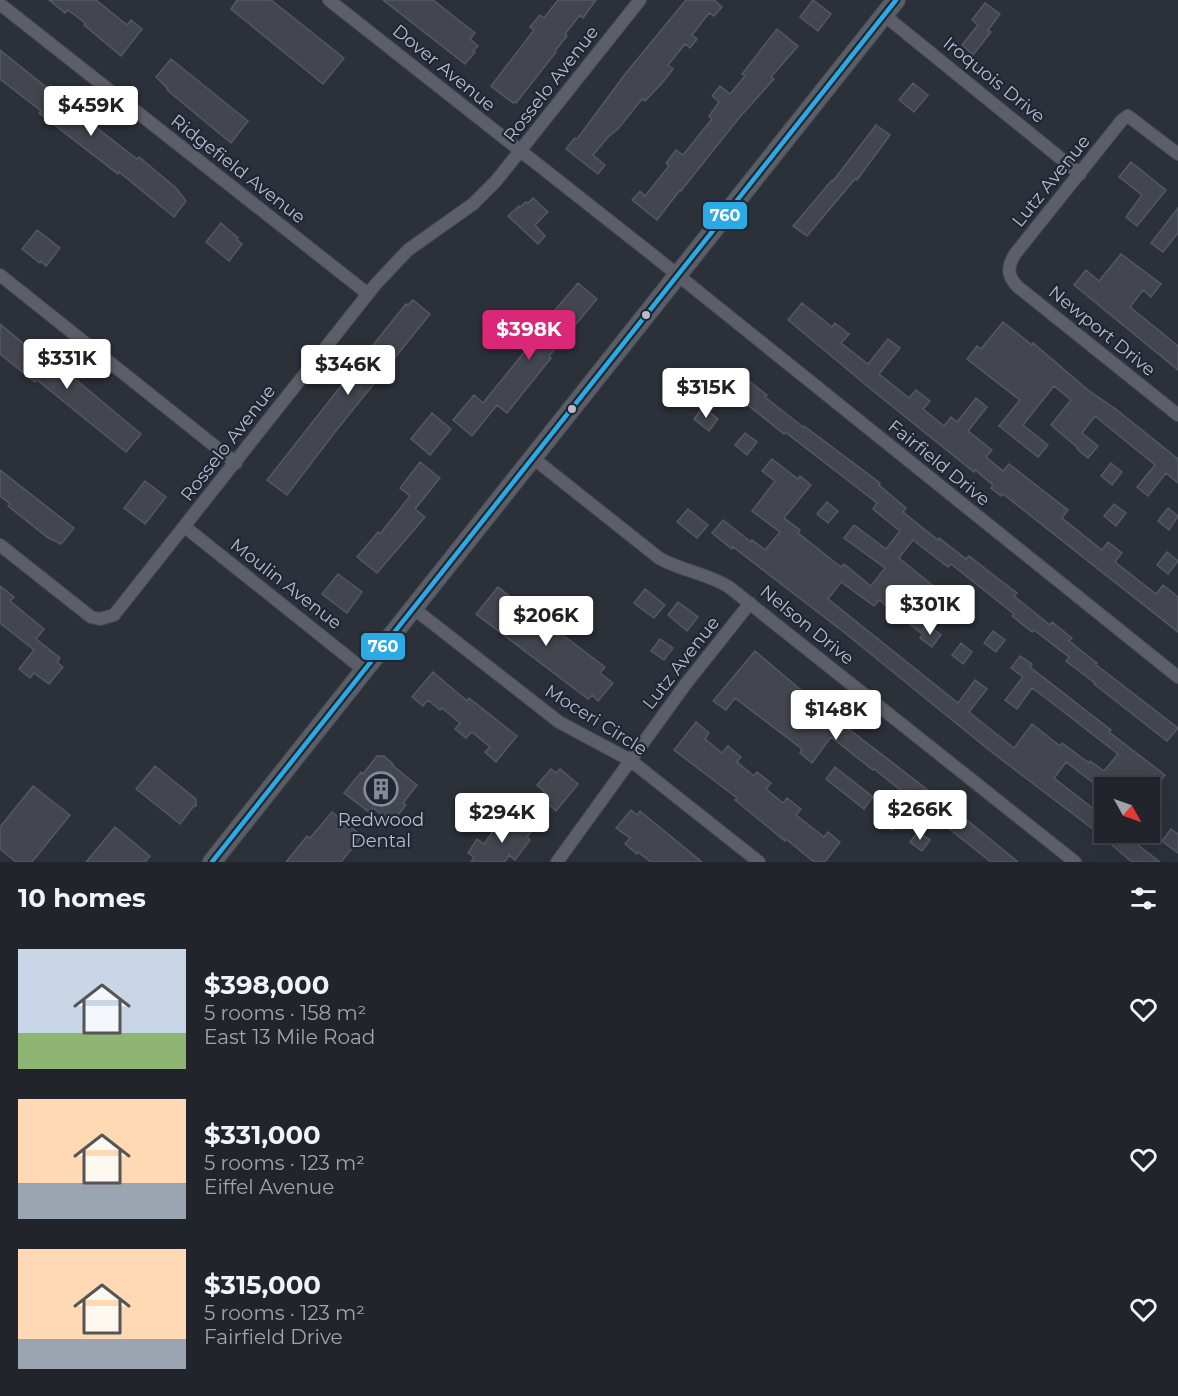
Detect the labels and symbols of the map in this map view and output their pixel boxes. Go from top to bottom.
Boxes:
street label: Dover Avenue [388,20,500,116]
street label: Rosselo Avenue [499,21,603,147]
street label: Iroquois Drive [939,32,1050,128]
pin: $459K [49,86,133,137]
street label: Ridgefield Avenue [166,110,310,228]
street label: Lutz Avenue [1007,131,1095,231]
line badge: 760 [702,201,748,230]
text: 760 [710,206,740,225]
street label: Newport Drive [1044,281,1160,381]
unlabelled marker [640,309,652,321]
pin: $398K [487,310,571,361]
pin: $331K [25,339,109,390]
pin: $346K [306,345,390,396]
pin: $315K [664,368,748,419]
street label: Rosselo Avenue [176,380,280,506]
unlabelled marker [566,403,578,415]
street label: Fairfield Drive [884,415,994,511]
street label: Moulin Avenue [226,534,346,634]
street label: Nelson Drive [756,580,858,670]
pin: $301K [888,585,972,636]
pin: $206K [504,596,588,647]
street label: Lutz Avenue [638,612,724,714]
line badge: 760 [360,632,406,661]
text: 760 [368,637,398,656]
street label: Moceri Circle [541,680,651,760]
pin: $148K [794,690,878,741]
building icon: Redwood Dental [363,771,399,807]
north arrow [1094,777,1160,843]
pin: $266K [878,790,962,841]
pin: $294K [460,793,544,844]
place label: Redwood Dental [338,809,424,852]

